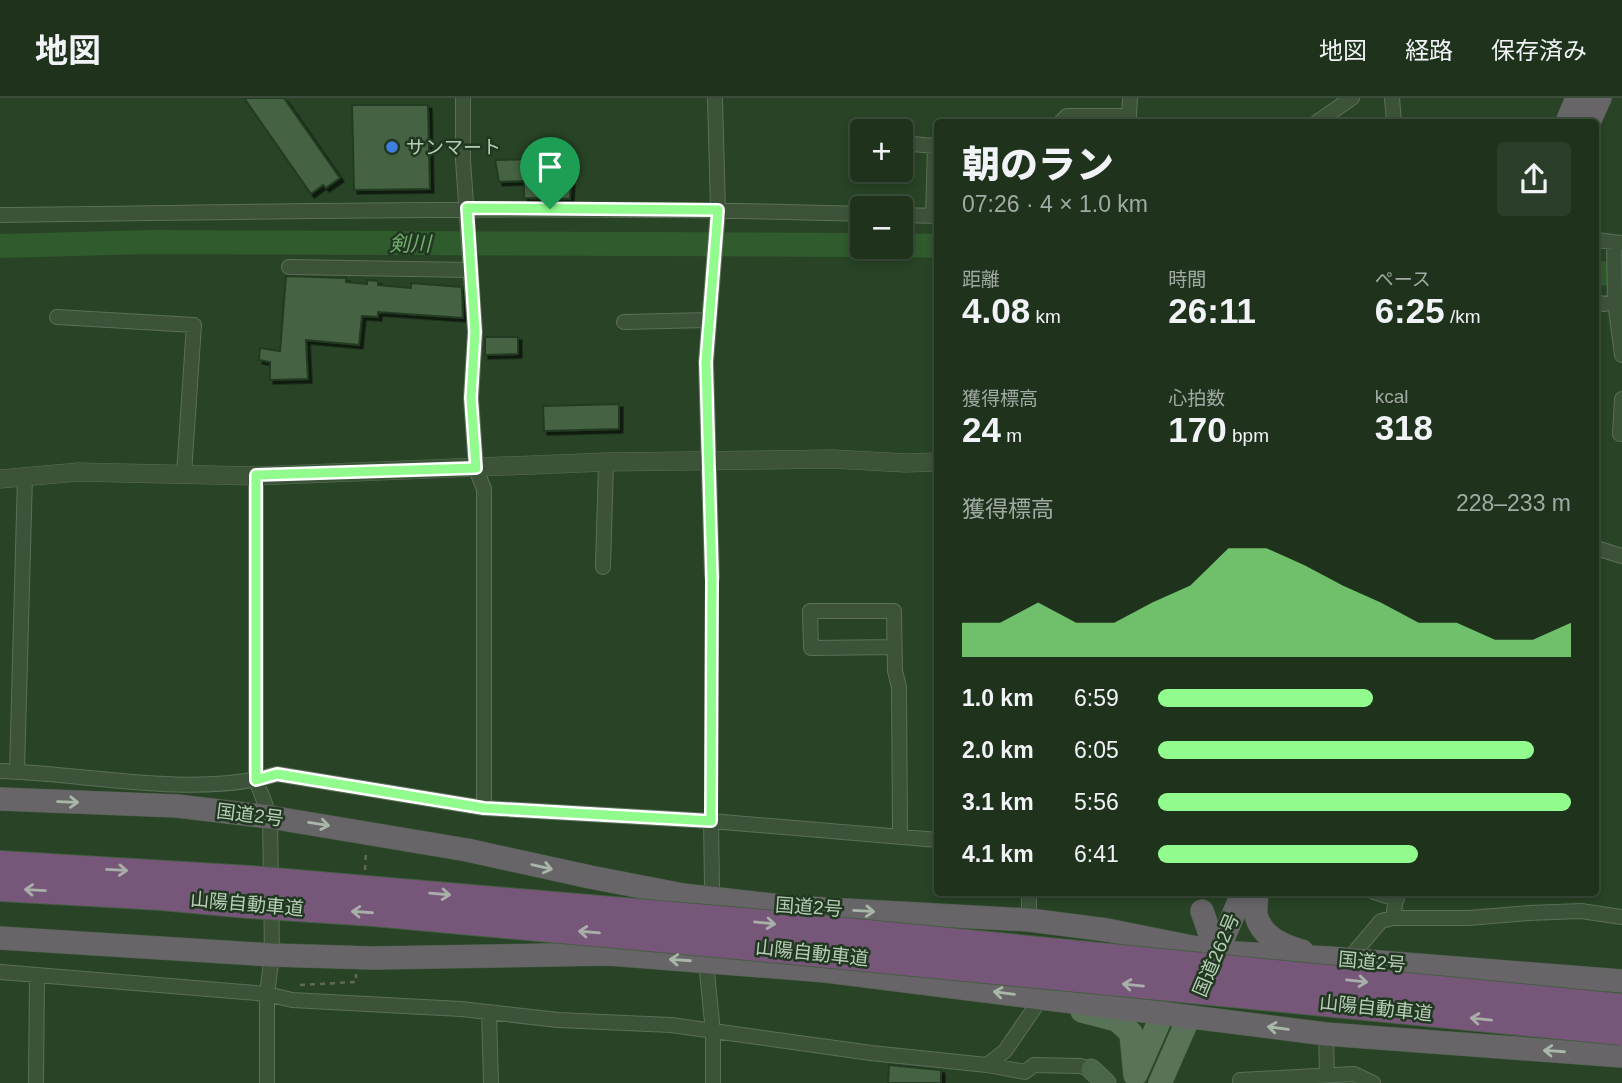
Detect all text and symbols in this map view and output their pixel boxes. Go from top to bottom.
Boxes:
text: 地図 [35,32,101,69]
text: 地図 [1319,37,1367,64]
text: 経路 [1405,37,1453,64]
text: 保存済み [1491,37,1587,64]
map controls [850,119,913,259]
button: + [850,119,913,182]
place label: サンマート [406,137,501,158]
pin [520,137,580,209]
marker: サンマート [384,139,400,155]
button: share [1497,142,1571,216]
text: 朝のラン [962,144,1114,186]
icon: arrive [531,148,569,186]
text: 07:26 · 4 × 1.0 km [962,191,1148,217]
button: − [850,196,913,259]
water label: 剣川 [389,232,433,255]
text: 距離 [962,269,1000,290]
text: 時間 [1168,269,1206,290]
text: ペース [1375,269,1431,290]
text: 4.08 [962,291,1030,330]
text: 26:11 [1168,291,1256,330]
text: 6:25 [1375,291,1445,330]
text: km [1030,306,1061,327]
text: /km [1445,306,1481,327]
text: kcal [1375,386,1408,407]
text: 獲得標高 [962,388,1038,409]
text: 心拍数 [1168,388,1225,409]
text: 318 [1375,408,1433,447]
text: 24 [962,410,1001,449]
text: 170 [1168,410,1227,449]
text: m [1001,425,1022,446]
text: bpm [1227,425,1269,446]
text: 228–233 m [1456,490,1571,516]
text: 獲得標高 [962,496,1054,522]
text: 1.0 km [962,685,1034,711]
text: 6:59 [1074,685,1119,711]
text: 2.0 km [962,737,1034,763]
text: 6:05 [1074,737,1119,763]
text: 3.1 km [962,789,1034,815]
text: 5:56 [1074,789,1119,815]
one-way arrow [56,795,79,808]
street label: 国道2号 [215,800,285,830]
one-way arrow [307,818,330,831]
text: 4.1 km [962,841,1034,867]
text: 6:41 [1074,841,1119,867]
one-way arrow [530,861,553,874]
one-way arrow [105,864,128,877]
one-way arrow [24,883,46,896]
one-way arrow [429,888,451,901]
street label: 山陽自動車道 [189,889,305,919]
street label: 国道2号 [775,894,843,920]
one-way arrow [352,905,374,918]
one-way arrow [853,905,875,918]
street label: 国道262号 [1189,910,1243,1000]
one-way arrow [753,917,775,930]
one-way arrow [578,925,601,938]
street label: 山陽自動車道 [754,937,870,969]
street label: 国道2号 [1337,949,1407,975]
one-way arrow [670,953,692,966]
one-way arrow [1345,975,1368,988]
one-way arrow [1122,978,1144,991]
one-way arrow [993,986,1016,999]
street label: 山陽自動車道 [1318,992,1434,1024]
one-way arrow [1470,1012,1493,1025]
one-way arrow [1268,1022,1290,1035]
one-way arrow [1543,1044,1566,1057]

